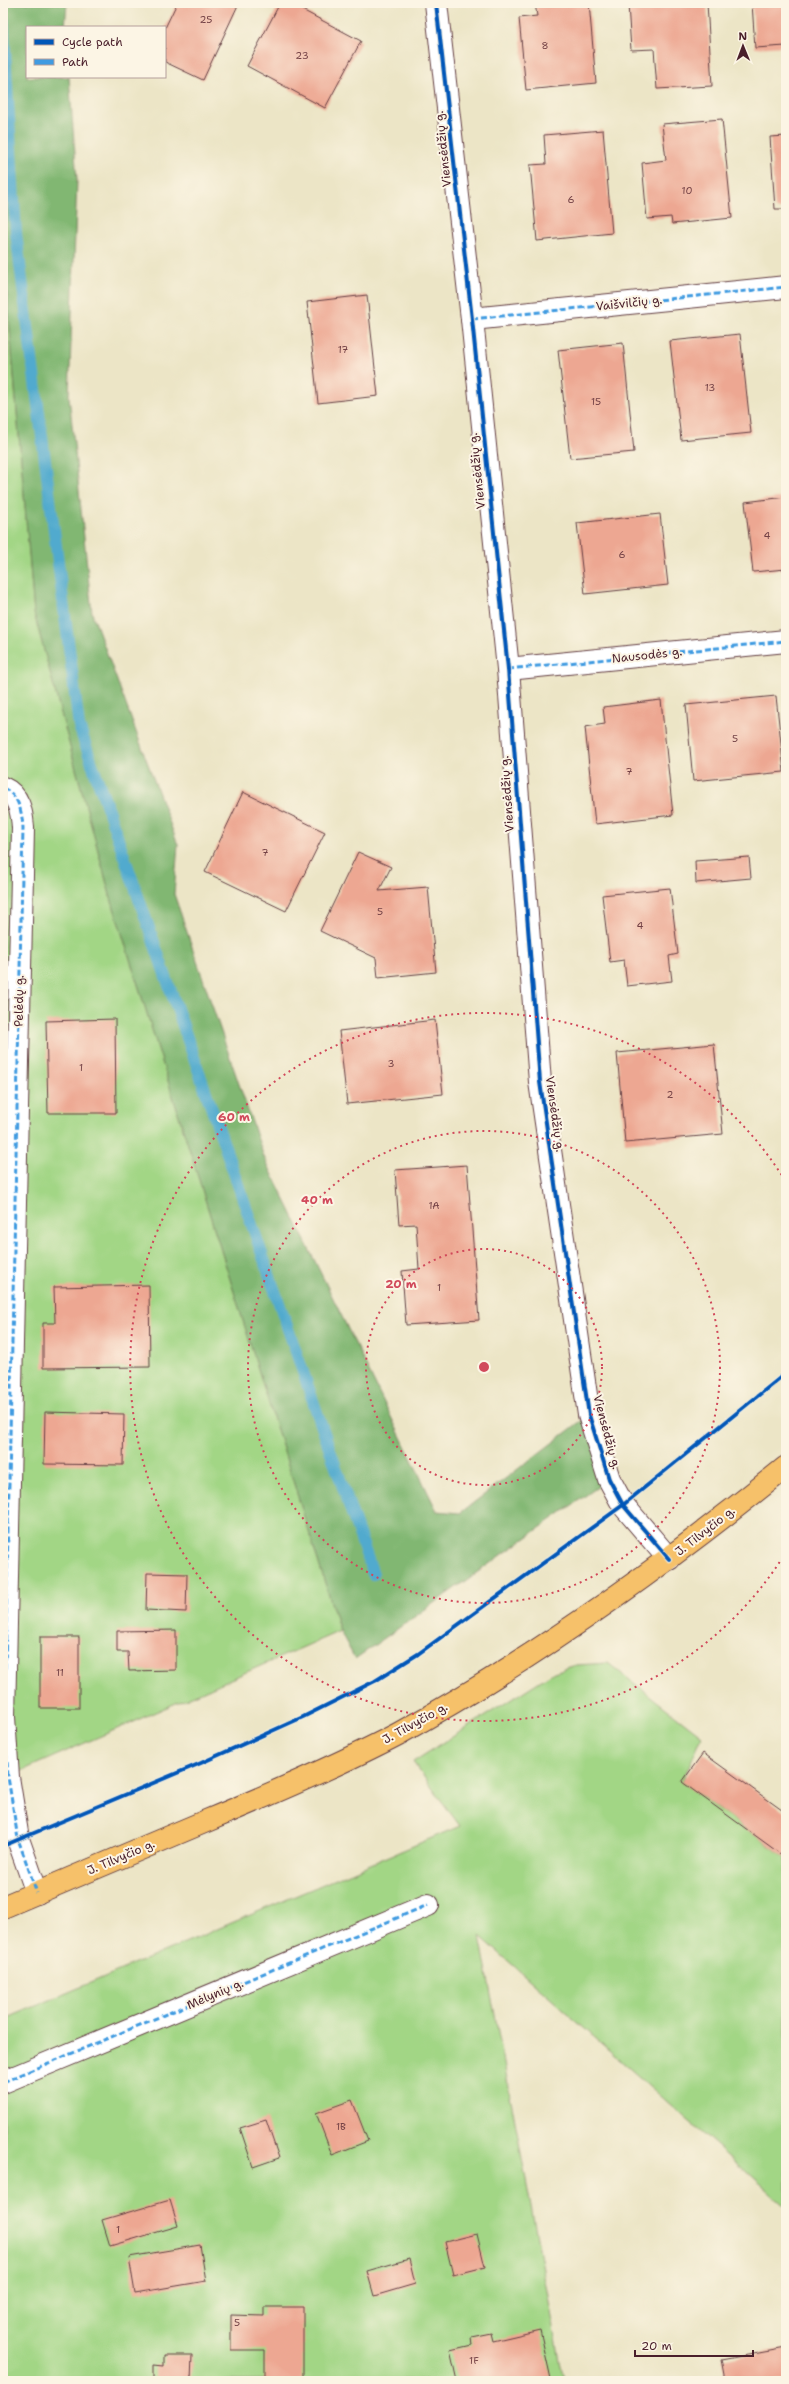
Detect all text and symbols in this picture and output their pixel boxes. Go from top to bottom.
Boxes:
house number: 25 [200,13,212,26]
legend [26,26,166,78]
north arrow [723,26,763,66]
text: N [738,29,748,44]
text: Cycle path [62,34,123,50]
house number: 8 [542,39,549,52]
house number: 23 [295,49,309,62]
text: Path [62,54,88,70]
street label: Viensėdžių g. [431,110,455,188]
house number: 10 [682,184,692,197]
house number: 6 [568,193,575,206]
street label: Vaišvilčių g. [595,292,663,314]
house number: 17 [338,343,348,356]
house number: 13 [705,381,715,394]
house number: 15 [591,395,601,408]
street label: Viensėdžių g. [465,432,489,510]
house number: 4 [764,529,771,542]
house number: 6 [619,548,626,561]
street label: Nausodės g. [611,643,683,667]
house number: 5 [732,732,738,745]
street label: Viensėdžių g. [496,755,518,833]
house number: 7 [626,765,633,778]
house number: 7 [262,846,269,859]
house number: 5 [377,905,383,918]
house number: 4 [637,919,644,932]
street label: Pelėdų g. [11,975,27,1027]
house number: 3 [388,1057,395,1070]
house number: 1 [79,1061,83,1074]
street label: Viensėdžių g. [542,1075,568,1153]
house number: 2 [667,1088,674,1101]
text: 60 m [218,1109,250,1125]
text: 40 m [301,1192,333,1208]
house number: 1A [428,1199,440,1212]
text: 20 m [385,1276,417,1292]
house number: 1 [437,1281,441,1294]
centre of rings [477,1360,491,1374]
street label: Viensėdžių g. [589,1393,625,1471]
street label: J. Tilvyčio g. [672,1503,738,1559]
house number: 11 [56,1666,64,1679]
street label: J. Tilvyčio g. [380,1699,450,1747]
street label: J. Tilvyčio g. [85,1836,157,1878]
street label: Mėlynių g. [184,1975,246,2013]
house number: 1B [336,2120,346,2133]
house number: 1 [116,2223,120,2236]
house number: 5 [234,2316,240,2329]
scale bar [635,2332,753,2358]
text: 20 m [641,2338,672,2354]
house number: 1F [469,2354,479,2367]

